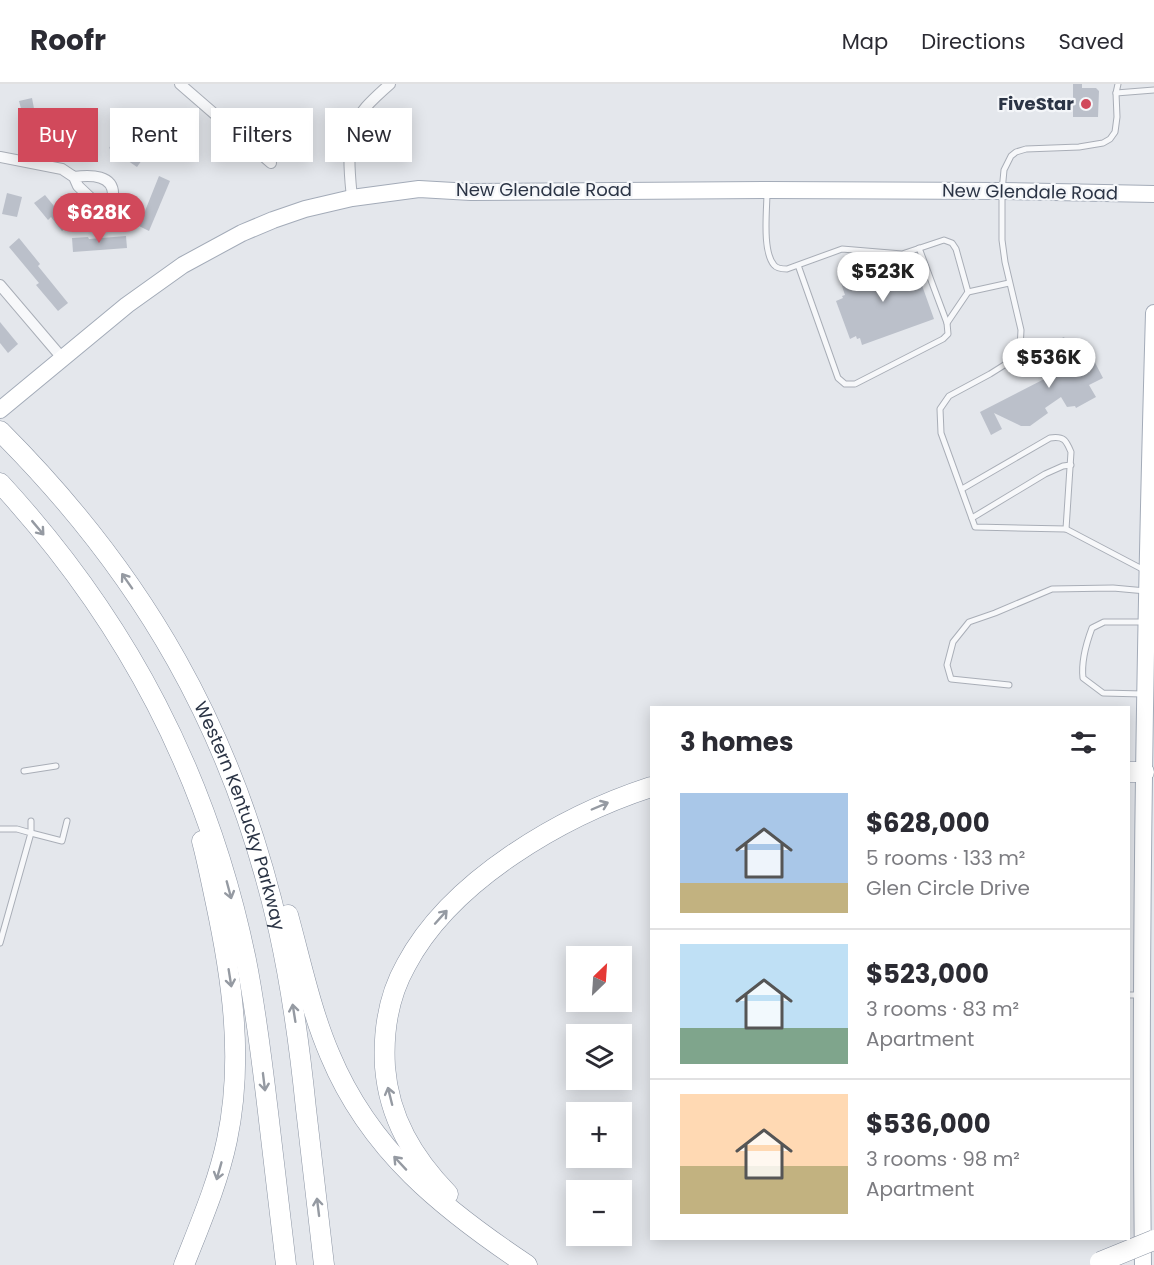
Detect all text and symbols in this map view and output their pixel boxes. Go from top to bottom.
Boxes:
text: Roofr [30,21,106,60]
text: Map [842,27,888,56]
text: Directions [921,27,1025,56]
text: Saved [1058,27,1124,56]
place label: FiveStar [998,91,1074,116]
marker: FiveStar [1079,97,1093,111]
chip: Buy [18,108,98,162]
chip: Rent [110,108,199,162]
chip: Filters [211,108,313,162]
chip: New [325,108,412,162]
street label: New Glendale Road [456,177,632,202]
street label: New Glendale Road [942,177,1118,206]
pin: $628K [57,193,141,244]
text: $628K [67,198,131,226]
pin: $523K [841,252,925,303]
text: $523K [851,257,915,285]
pin: $536K [1007,338,1091,389]
text: $536K [1017,343,1081,371]
one-way arrow [32,519,45,535]
one-way arrow [121,573,133,589]
street label: Western Kentucky Parkway [188,697,291,933]
text: 3 homes [680,724,793,760]
icon: filters [1067,726,1100,759]
one-way arrow [590,800,608,811]
text: $628,000 [866,805,990,841]
icon: home [728,817,800,889]
text: 5 rooms · 133 m² [866,844,1025,872]
text: Glen Circle Drive [866,874,1030,902]
one-way arrow [224,880,235,899]
one-way arrow [434,909,448,924]
north arrow [566,946,632,1012]
map controls [566,946,632,1246]
text: $523,000 [866,956,989,992]
one-way arrow [224,968,235,987]
icon: home [728,968,800,1040]
text: 3 rooms · 83 m² [866,995,1019,1023]
one-way arrow [288,1004,299,1024]
button: layers [566,1024,632,1090]
text: Apartment [866,1025,974,1053]
one-way arrow [259,1071,270,1091]
one-way arrow [384,1087,396,1106]
button: + [566,1102,632,1168]
text: $536,000 [866,1106,991,1142]
icon: home [728,1118,800,1190]
text: 3 rooms · 98 m² [866,1145,1020,1173]
one-way arrow [392,1155,407,1170]
one-way arrow [213,1161,224,1180]
text: Apartment [866,1175,974,1203]
button: − [566,1180,632,1246]
one-way arrow [312,1197,323,1217]

